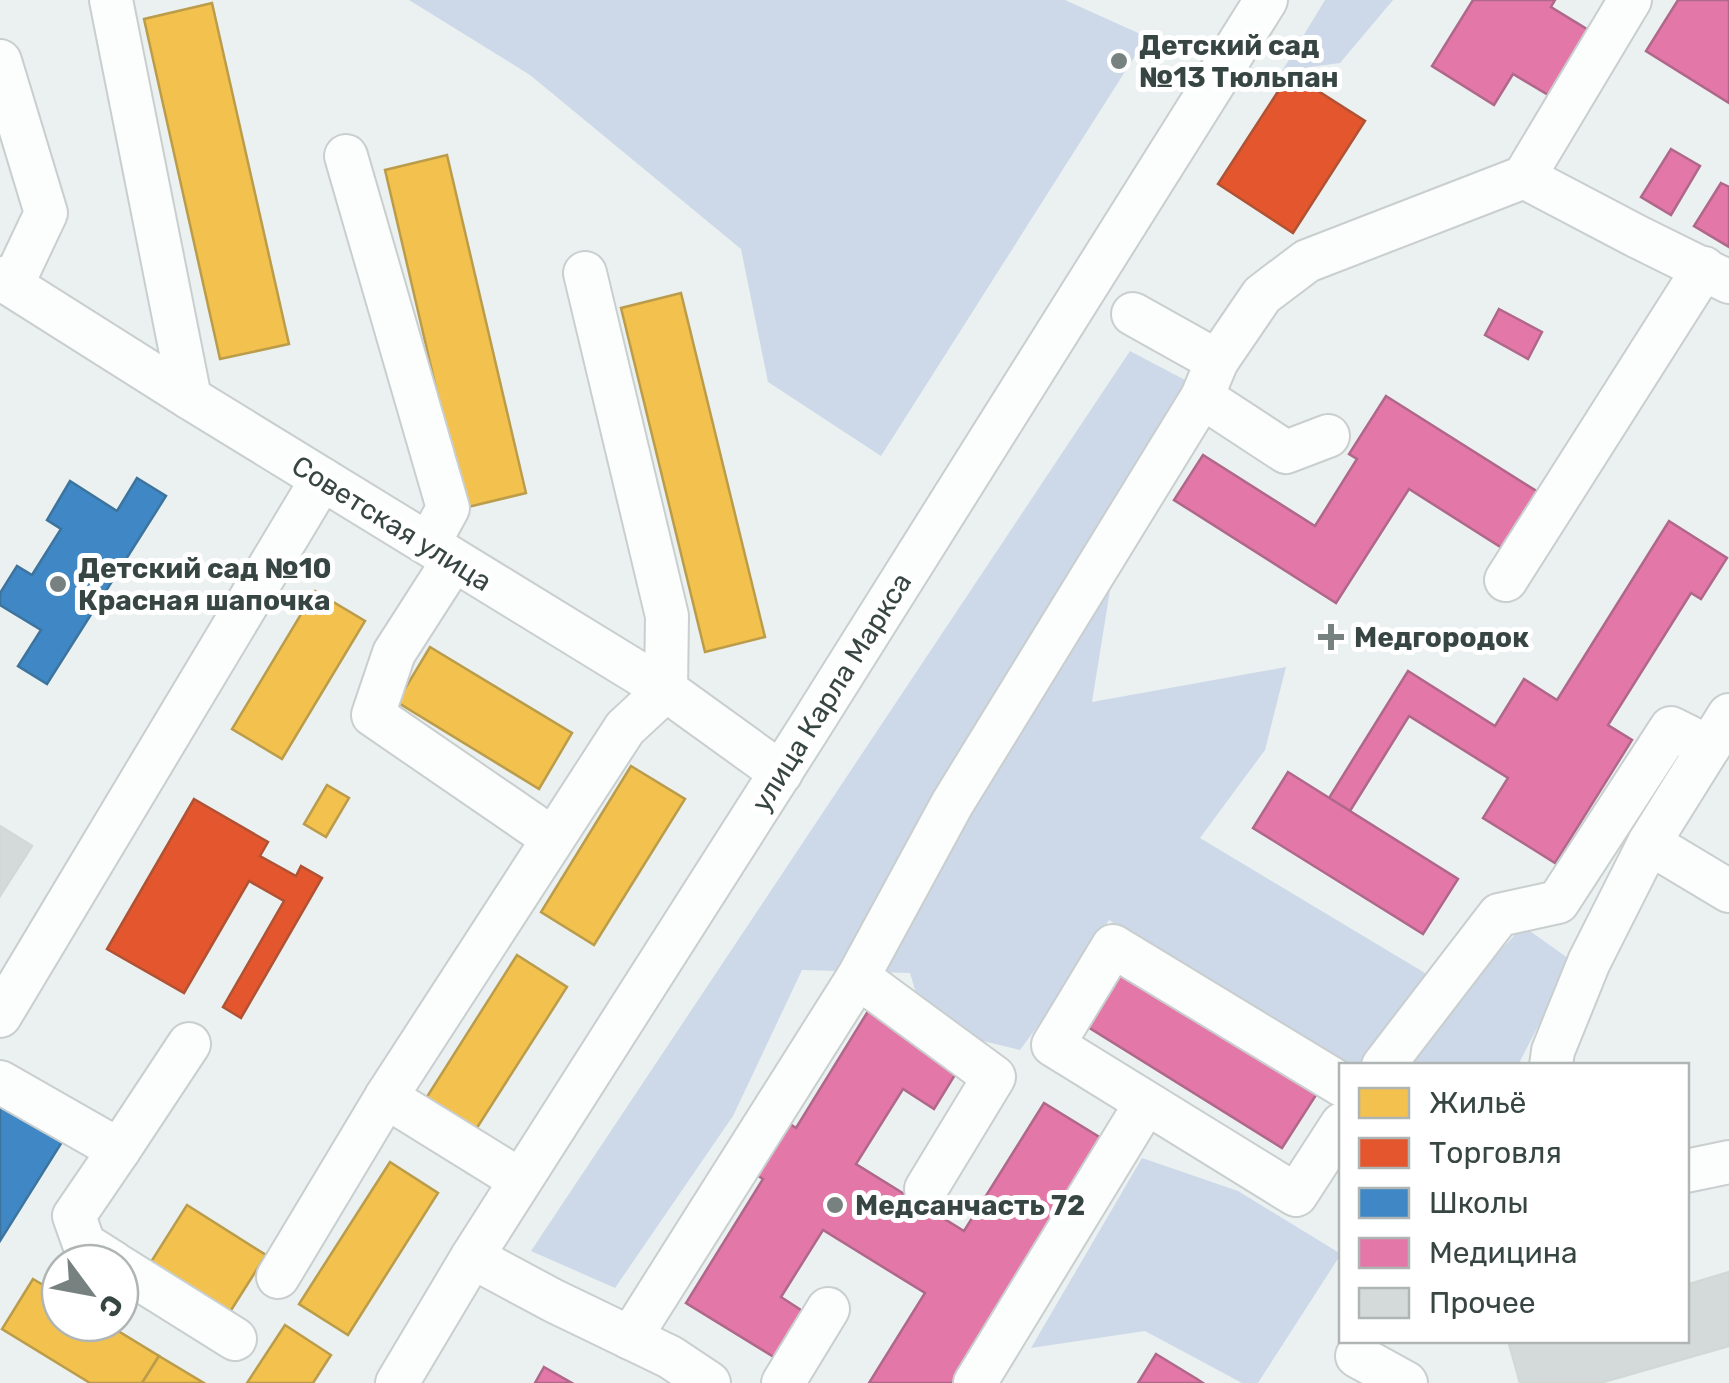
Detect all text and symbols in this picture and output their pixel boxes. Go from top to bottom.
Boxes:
place label: Детский сад №13 Тюльпан [1139,29,1339,94]
marker: Детский сад №13 Тюльпан [1108,50,1130,72]
street label: Советская улица [286,449,498,598]
place label: Детский сад №10 Красная шапочка [78,552,332,617]
street label: улица Карла Маркса [744,567,918,818]
marker: Детский сад №10 Красная шапочка [47,573,69,595]
place label: Медгородок [1354,621,1529,654]
marker: Медгородок [1318,624,1344,650]
legend [1339,1063,1689,1343]
text: Жильё [1429,1085,1526,1121]
text: Торговля [1429,1135,1562,1171]
text: Школы [1429,1185,1529,1221]
place label: Медсанчасть 72 [855,1189,1085,1222]
marker: Медсанчасть 72 [824,1194,846,1216]
text: Медицина [1429,1235,1578,1271]
north arrow [40,1243,140,1343]
text: Прочее [1429,1285,1536,1321]
text: С [92,1289,130,1323]

